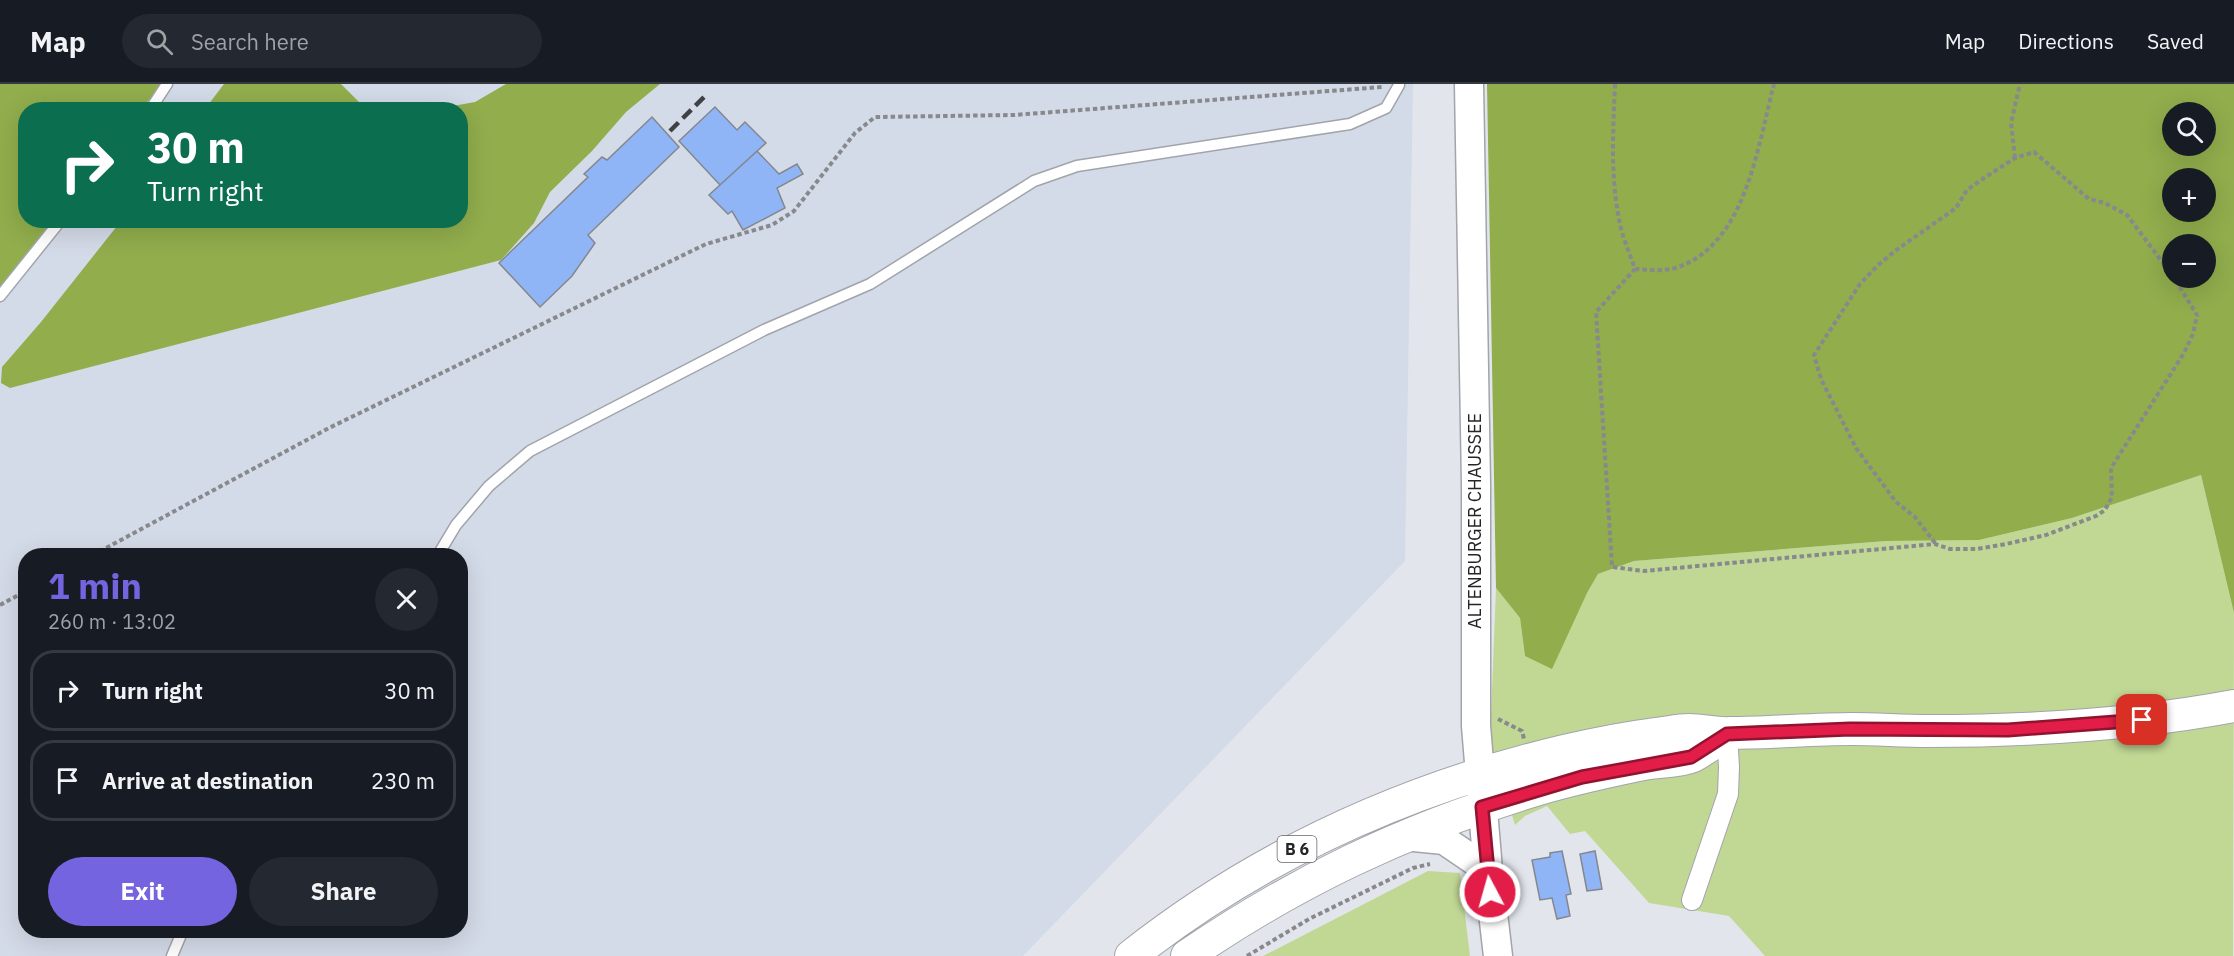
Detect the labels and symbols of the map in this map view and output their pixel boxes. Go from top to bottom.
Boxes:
street label: ALTENBURGER CHAUSSEE [1463,413,1486,629]
pin [2116,694,2167,745]
road number: B 6 [1278,836,1316,862]
position arrow [1458,860,1522,924]

